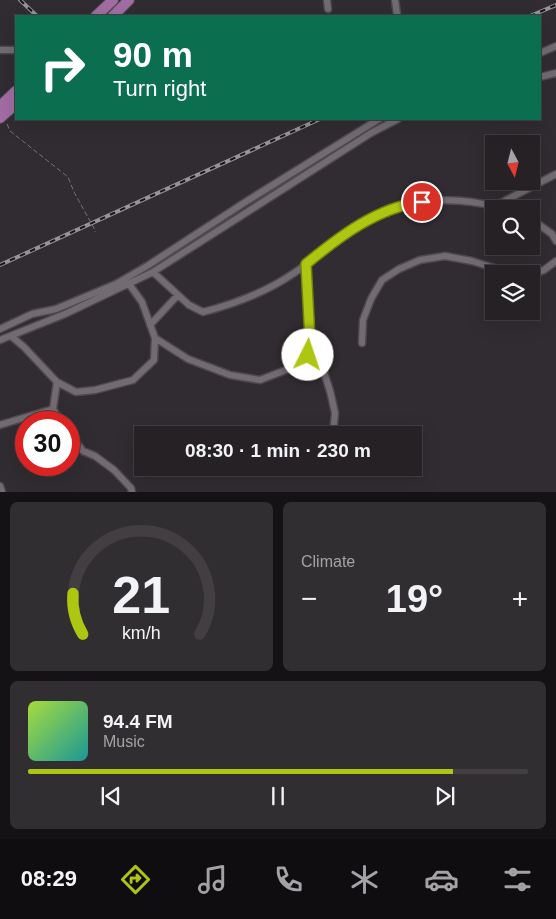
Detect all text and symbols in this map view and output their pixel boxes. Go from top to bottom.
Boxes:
icon: right [30,35,95,100]
text: 90 m [113,35,193,74]
text: Turn right [113,76,206,101]
north arrow [485,135,540,190]
map controls [485,135,540,320]
pin [401,181,443,223]
icon: arrive [408,188,436,216]
button: search [485,200,540,255]
button: layers [485,265,540,320]
position arrow [281,328,333,380]
speed limit sign: 30 [15,411,80,476]
text: 08:30 · 1 min · 230 m [185,440,371,461]
text: Climate [301,553,355,570]
text: 21 [113,566,170,624]
text: 19° [386,578,443,620]
text: − [301,583,317,614]
text: + [512,583,528,614]
text: km/h [122,623,161,643]
text: 94.4 FM [103,711,173,732]
text: Music [103,733,145,750]
icon: previous [97,782,125,810]
icon: pause [264,782,292,810]
icon: next [431,782,459,810]
icon: directions [118,862,153,897]
icon: music [195,862,230,897]
icon: phone [271,862,306,897]
icon: climate [347,862,382,897]
icon: car [424,862,459,897]
icon: filters [500,862,535,897]
text: 08:29 [21,866,77,891]

